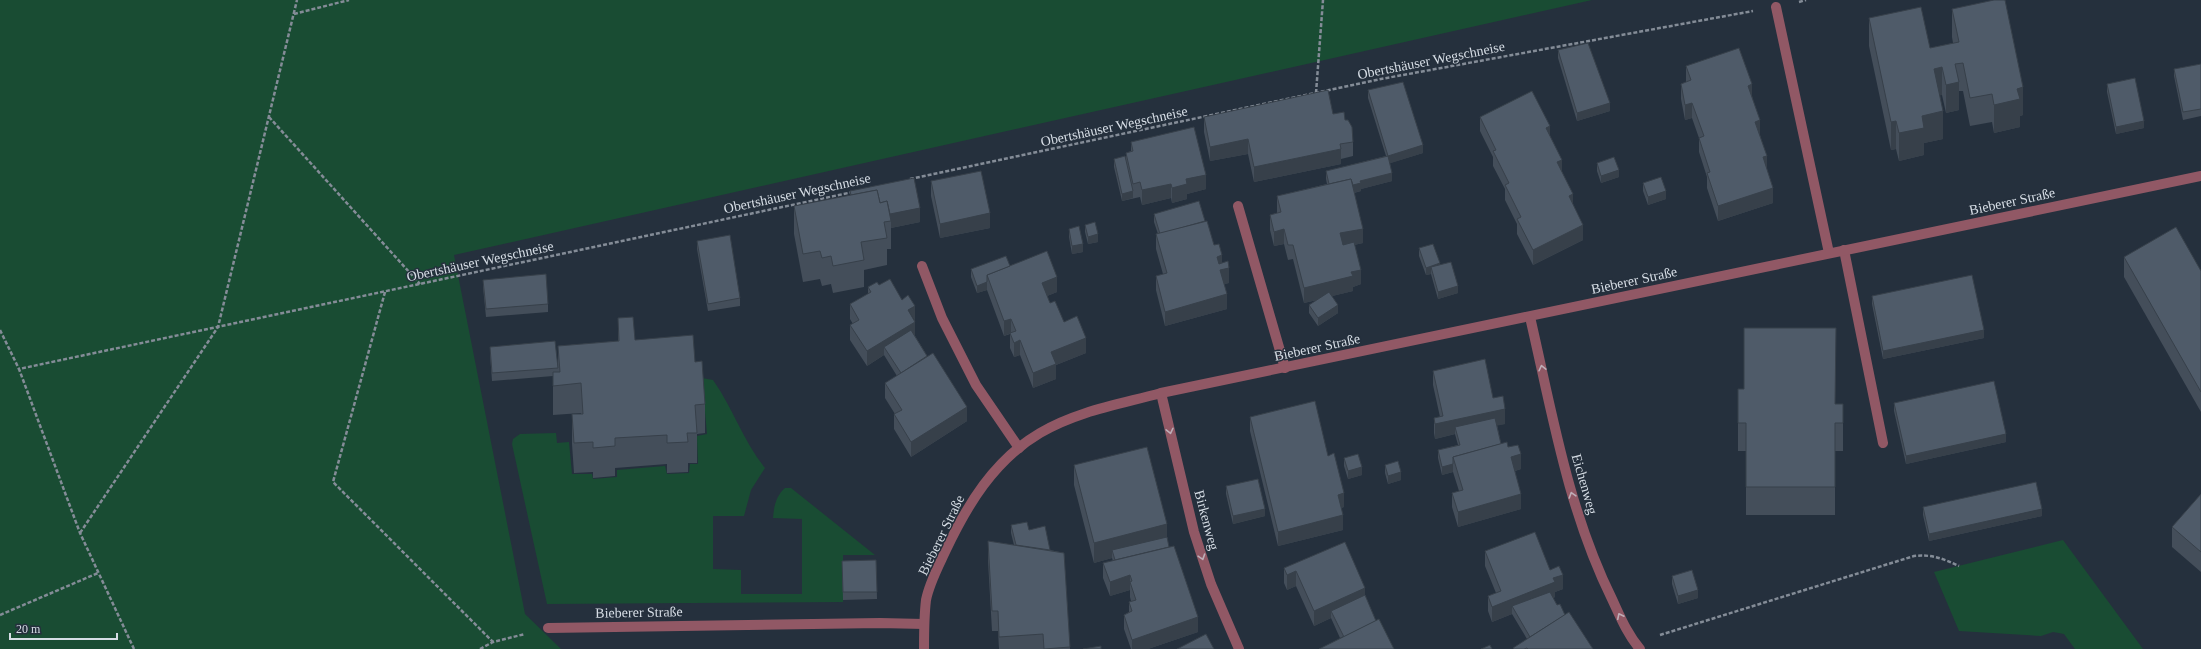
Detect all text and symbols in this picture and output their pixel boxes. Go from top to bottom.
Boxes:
street label: Obertshäuser Wegschneise [1356,39,1506,82]
street label: Obertshäuser Wegschneise [1039,104,1189,149]
street label: Obertshäuser Wegschneise [722,171,872,216]
street label: Bieberer Straße [1968,185,2056,218]
street label: Obertshäuser Wegschneise [405,239,555,284]
street label: Bieberer Straße [1590,264,1678,297]
street label: Bieberer Straße [1273,331,1361,364]
one-way arrow [1538,365,1546,372]
one-way arrow [1166,428,1174,434]
street label: Eichenweg [1569,452,1600,516]
street label: Birkenweg [1191,489,1222,552]
one-way arrow [1568,492,1577,499]
street label: Bieberer Straße [916,493,967,578]
one-way arrow [1197,553,1206,560]
street label: Bieberer Straße [595,604,683,621]
one-way arrow [1617,612,1625,620]
scale bar [10,615,117,641]
text: 20 m [16,622,41,636]

